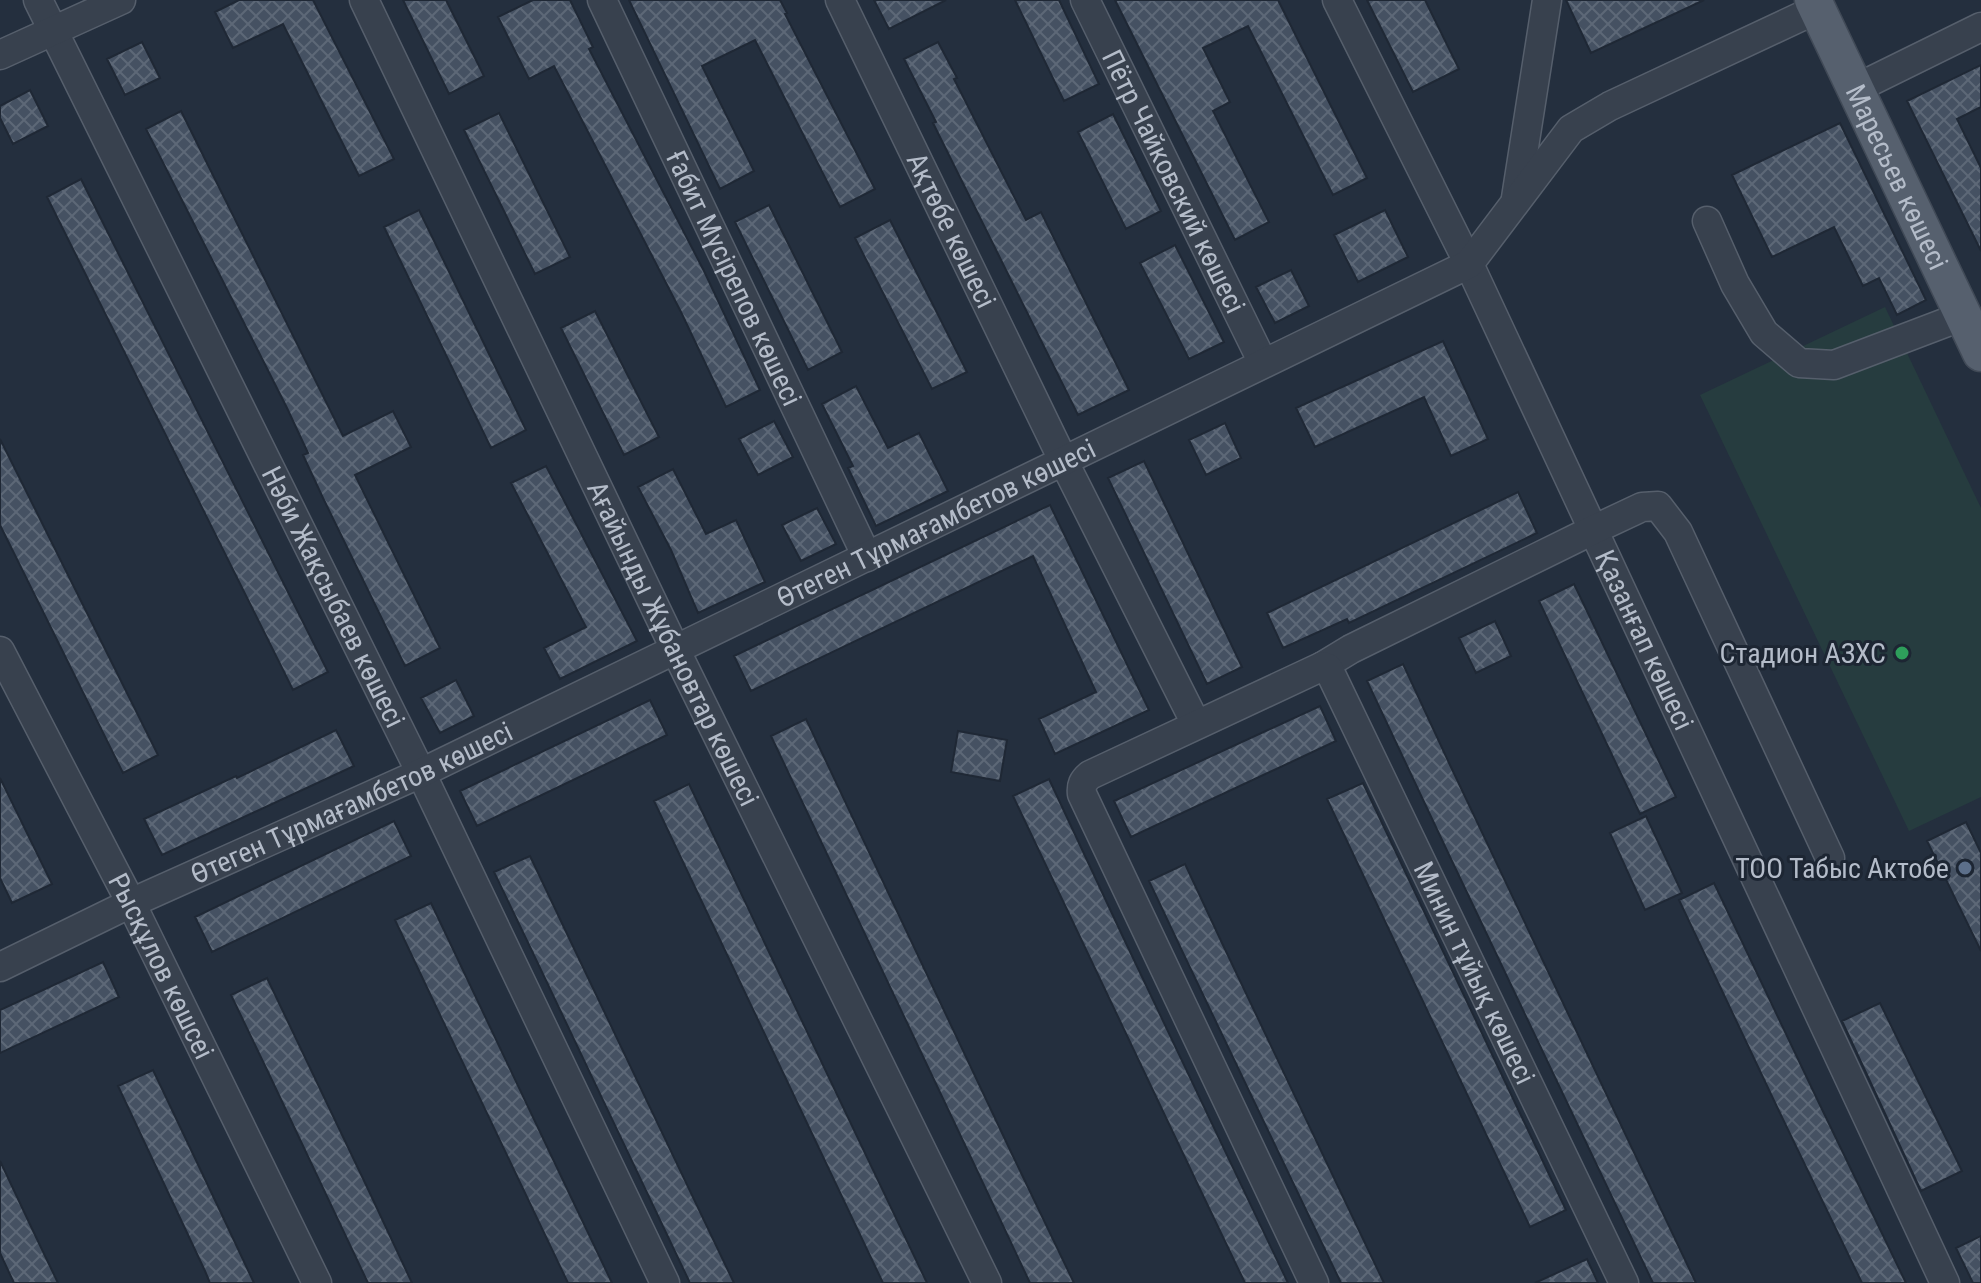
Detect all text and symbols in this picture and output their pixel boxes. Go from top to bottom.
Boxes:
street label: Пётр Чайковский көшесі [1095,45,1252,319]
street label: Маресьев көшесі [1839,79,1955,275]
street label: Ғабит Мүсірепов көшесі [659,146,809,411]
street label: Ақтөбе көшесі [900,148,1003,313]
street label: Өтеген Тұрмағамбетов көшесі [771,432,1101,615]
street label: Нәби Жақсыбаев көшесі [255,461,412,733]
street label: Ағайынды Жұбановтар көшесі [580,476,766,811]
street label: Қазанғап көшесі [1588,545,1700,735]
place label: Стадион АЗХС [1720,637,1886,670]
marker: Стадион АЗХС [1893,644,1911,662]
street label: Өтеген Тұрмағамбетов көшесі [186,715,518,891]
place label: ТОО Табыс Актобе [1735,852,1949,885]
street label: Минин тұйық көшесі [1407,857,1542,1090]
marker: ТОО Табыс Актобе [1956,859,1974,877]
street label: Рысқұлов көшсеі [101,868,221,1064]

